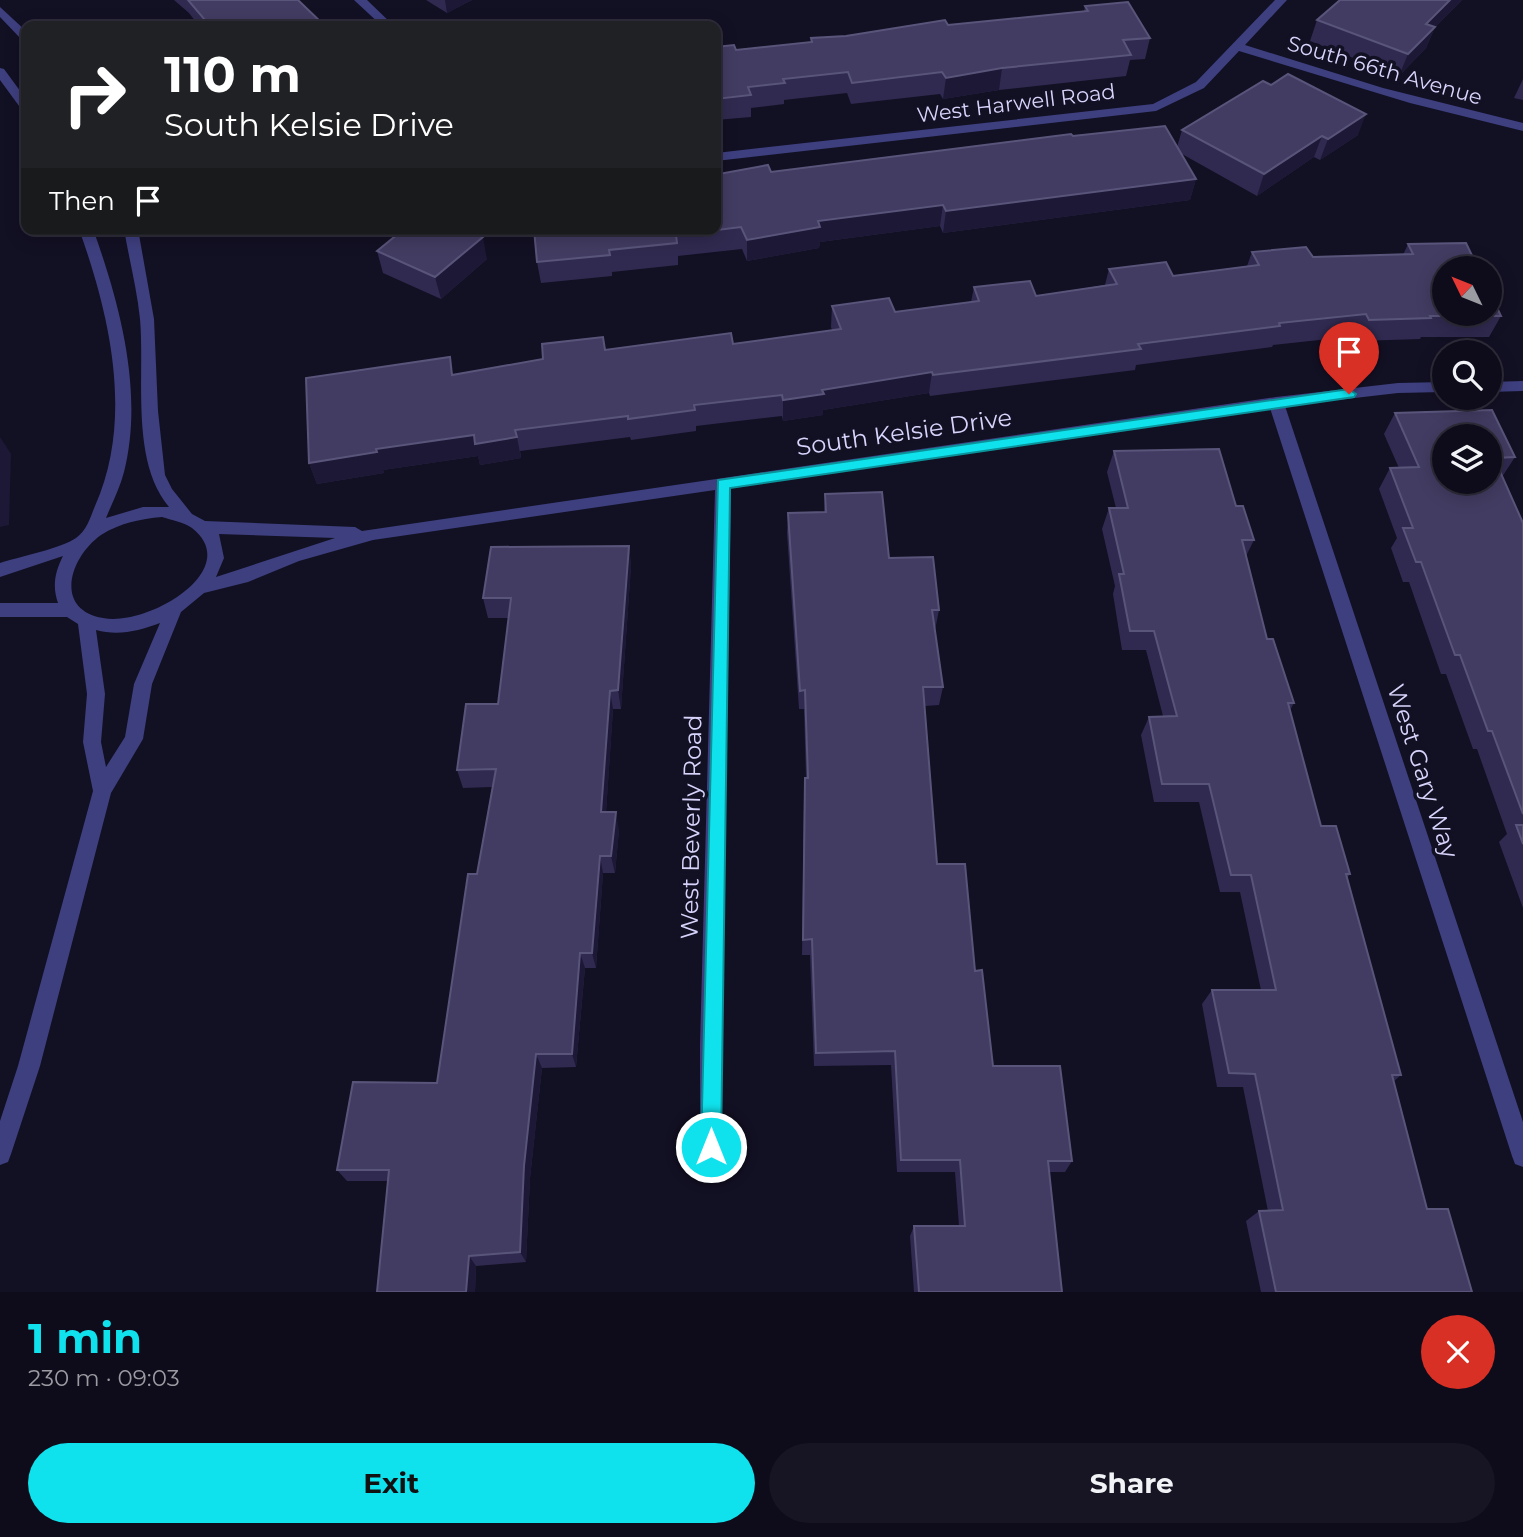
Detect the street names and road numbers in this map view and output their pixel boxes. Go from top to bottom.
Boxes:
street label: South 66th Avenue [1285,30,1485,110]
street label: West Harwell Road [915,78,1117,128]
street label: South Kelsie Drive [794,403,1014,461]
street label: West Gary Way [1381,680,1465,862]
street label: West Beverly Road [675,714,707,940]

